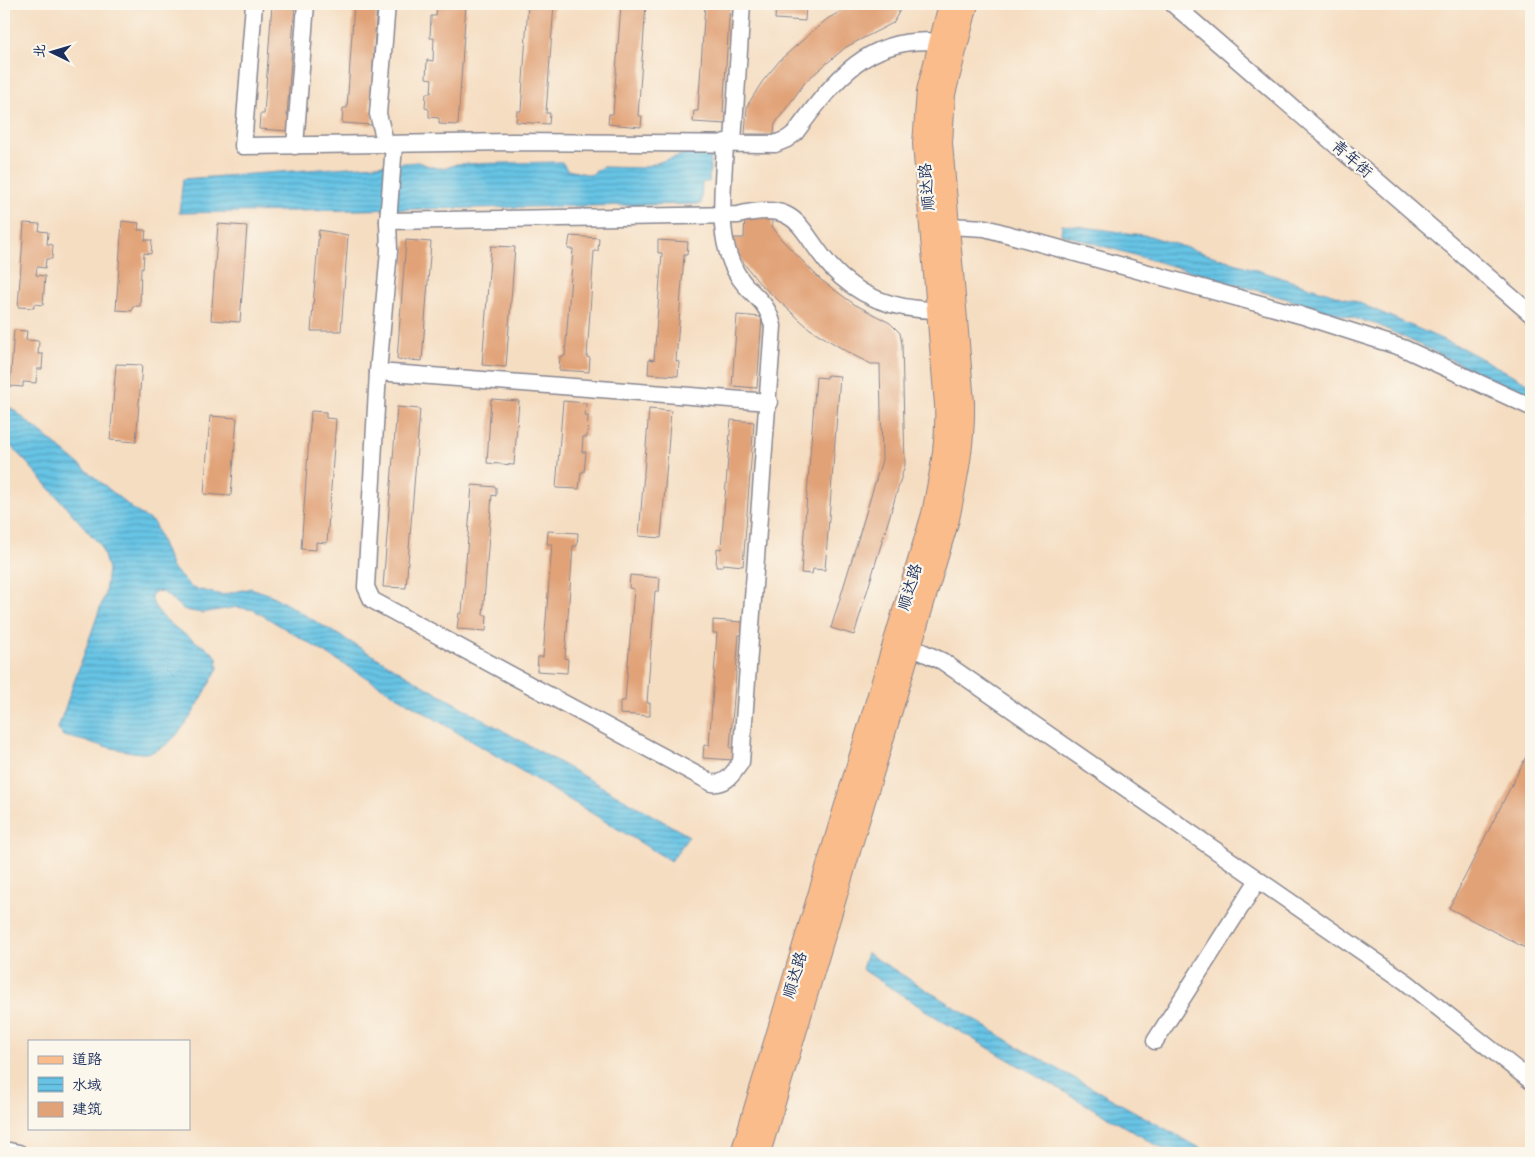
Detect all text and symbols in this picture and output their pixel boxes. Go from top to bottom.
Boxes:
north arrow [28,28,78,78]
text: 北 [30,43,49,59]
street label: 青年街 [1328,136,1376,182]
street label: 顺达路 [916,162,938,212]
street label: 顺达路 [894,561,926,613]
street label: 顺达路 [779,949,811,1001]
legend [28,1040,190,1130]
text: 道路 [72,1050,102,1068]
text: 水域 [72,1076,102,1094]
text: 建筑 [72,1100,102,1118]

